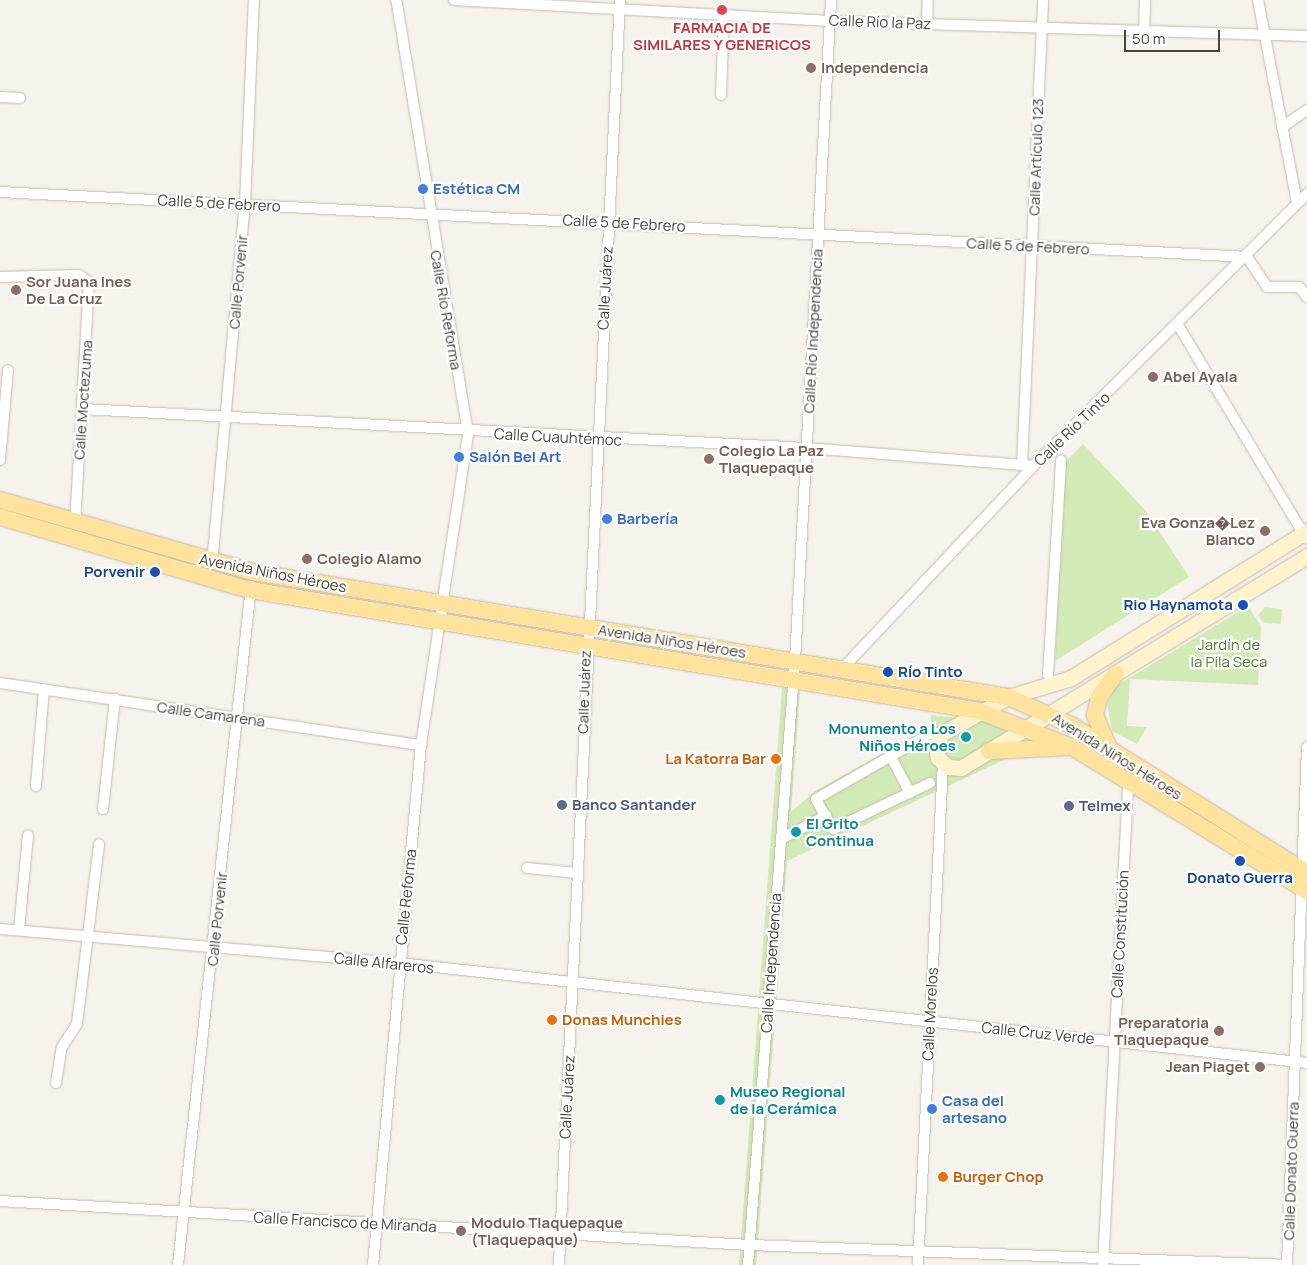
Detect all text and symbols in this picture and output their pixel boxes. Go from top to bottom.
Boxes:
marker: FARMACIA DE SIMILARES Y GENERICOS [716,4,728,16]
street label: Calle Río la Paz [828,11,932,33]
place label: FARMACIA DE SIMILARES Y GENERICOS [633,18,811,53]
scale bar [1127,20,1223,52]
text: 50 m [1132,28,1166,49]
place label: Independencia [821,59,928,77]
marker: Independencia [805,62,817,74]
street label: Calle Artículo 123 [1025,98,1047,216]
place label: Estética CM [433,180,520,198]
marker: Estética CM [417,183,429,195]
street label: Calle 5 de Febrero [157,191,281,215]
street label: Calle 5 de Febrero [562,211,686,235]
street label: Calle Porvenir [225,234,251,330]
street label: Calle 5 de Febrero [966,234,1090,258]
street label: Calle Juárez [594,246,616,330]
street label: Calle Río Independencia [800,248,826,414]
street label: Calle Río Reforma [427,249,465,371]
place label: Sor Juana Ines De La Cruz [26,272,131,307]
marker: Sor Juana Ines De La Cruz [10,284,22,296]
street label: Calle Moctezuma [70,340,96,460]
place label: Abel Ayala [1163,368,1237,386]
marker: Abel Ayala [1147,371,1159,383]
street label: Calle Río Tinto [1030,388,1114,470]
street label: Calle Cuauhtémoc [494,425,622,449]
place label: Colegio La Paz Tlaquepaque [719,441,824,476]
place label: Salón Bel Art [469,448,562,466]
marker: Salón Bel Art [453,451,465,463]
marker: Colegio La Paz Tlaquepaque [703,453,715,465]
place label: Barbería [617,510,678,528]
marker: Barbería [601,513,613,525]
place label: Eva Gonza�Lez Blanco [1141,513,1255,548]
marker: Eva Gonza�Lez Blanco [1259,525,1271,537]
street label: Avenida Niños Héroes [198,550,348,596]
place label: Colegio Alamo [317,550,422,568]
marker: Colegio Alamo [301,553,313,565]
place label: Porvenir [84,563,145,581]
marker: Porvenir [149,566,161,578]
place label: Rio Haynamota [1123,596,1233,614]
marker: Rio Haynamota [1237,599,1249,611]
street label: Avenida Niños Héroes [597,620,747,662]
park label: Jardín de la Pila Seca [1191,635,1267,670]
street label: Calle Juárez [574,650,594,734]
place label: Río Tinto [898,663,962,681]
marker: Río Tinto [882,666,894,678]
street label: Calle Camarena [156,698,266,730]
street label: Avenida Niños Héroes [1049,709,1185,803]
place label: Monumento a Los Niños Héroes [828,719,956,754]
marker: Monumento a Los Niños Héroes [960,731,972,743]
place label: La Katorra Bar [665,750,766,768]
marker: La Katorra Bar [770,753,782,765]
place label: Banco Santander [572,796,697,814]
place label: Telmex [1079,797,1131,815]
marker: Banco Santander [556,799,568,811]
marker: Telmex [1063,800,1075,812]
place label: El Grito Continua [806,814,874,849]
marker: El Grito Continua [790,826,802,838]
street label: Calle Reforma [392,848,420,946]
marker: Donato Guerra [1234,855,1246,867]
place label: Donato Guerra [1187,869,1293,887]
street label: Calle Constitución [1108,870,1132,998]
street label: Calle Porvenir [203,871,231,967]
street label: Calle Independencia [757,892,785,1034]
street label: Calle Alfareros [333,949,435,977]
street label: Calle Morelos [919,967,941,1061]
place label: Donas Munchies [562,1011,682,1029]
place label: Preparatoria Tlaquepaque [1114,1013,1209,1048]
marker: Donas Munchies [546,1014,558,1026]
street label: Calle Cruz Verde [981,1018,1095,1048]
marker: Preparatoria Tlaquepaque [1213,1025,1225,1037]
street label: Calle Juárez [556,1055,578,1139]
place label: Jean Piaget [1165,1058,1250,1076]
marker: Jean Piaget [1254,1061,1266,1073]
place label: Museo Regional de la Cerámica [730,1082,846,1117]
place label: Casa del artesano [942,1091,1007,1126]
marker: Museo Regional de la Cerámica [714,1094,726,1106]
street label: Calle Donato Guerra [1280,1101,1302,1241]
marker: Casa del artesano [926,1103,938,1115]
place label: Burger Chop [953,1168,1044,1186]
marker: Burger Chop [937,1171,949,1183]
street label: Calle Francisco de Miranda [253,1208,437,1236]
place label: Modulo Tlaquepaque (Tlaquepaque) [471,1213,623,1248]
marker: Modulo Tlaquepaque (Tlaquepaque) [455,1225,467,1237]

